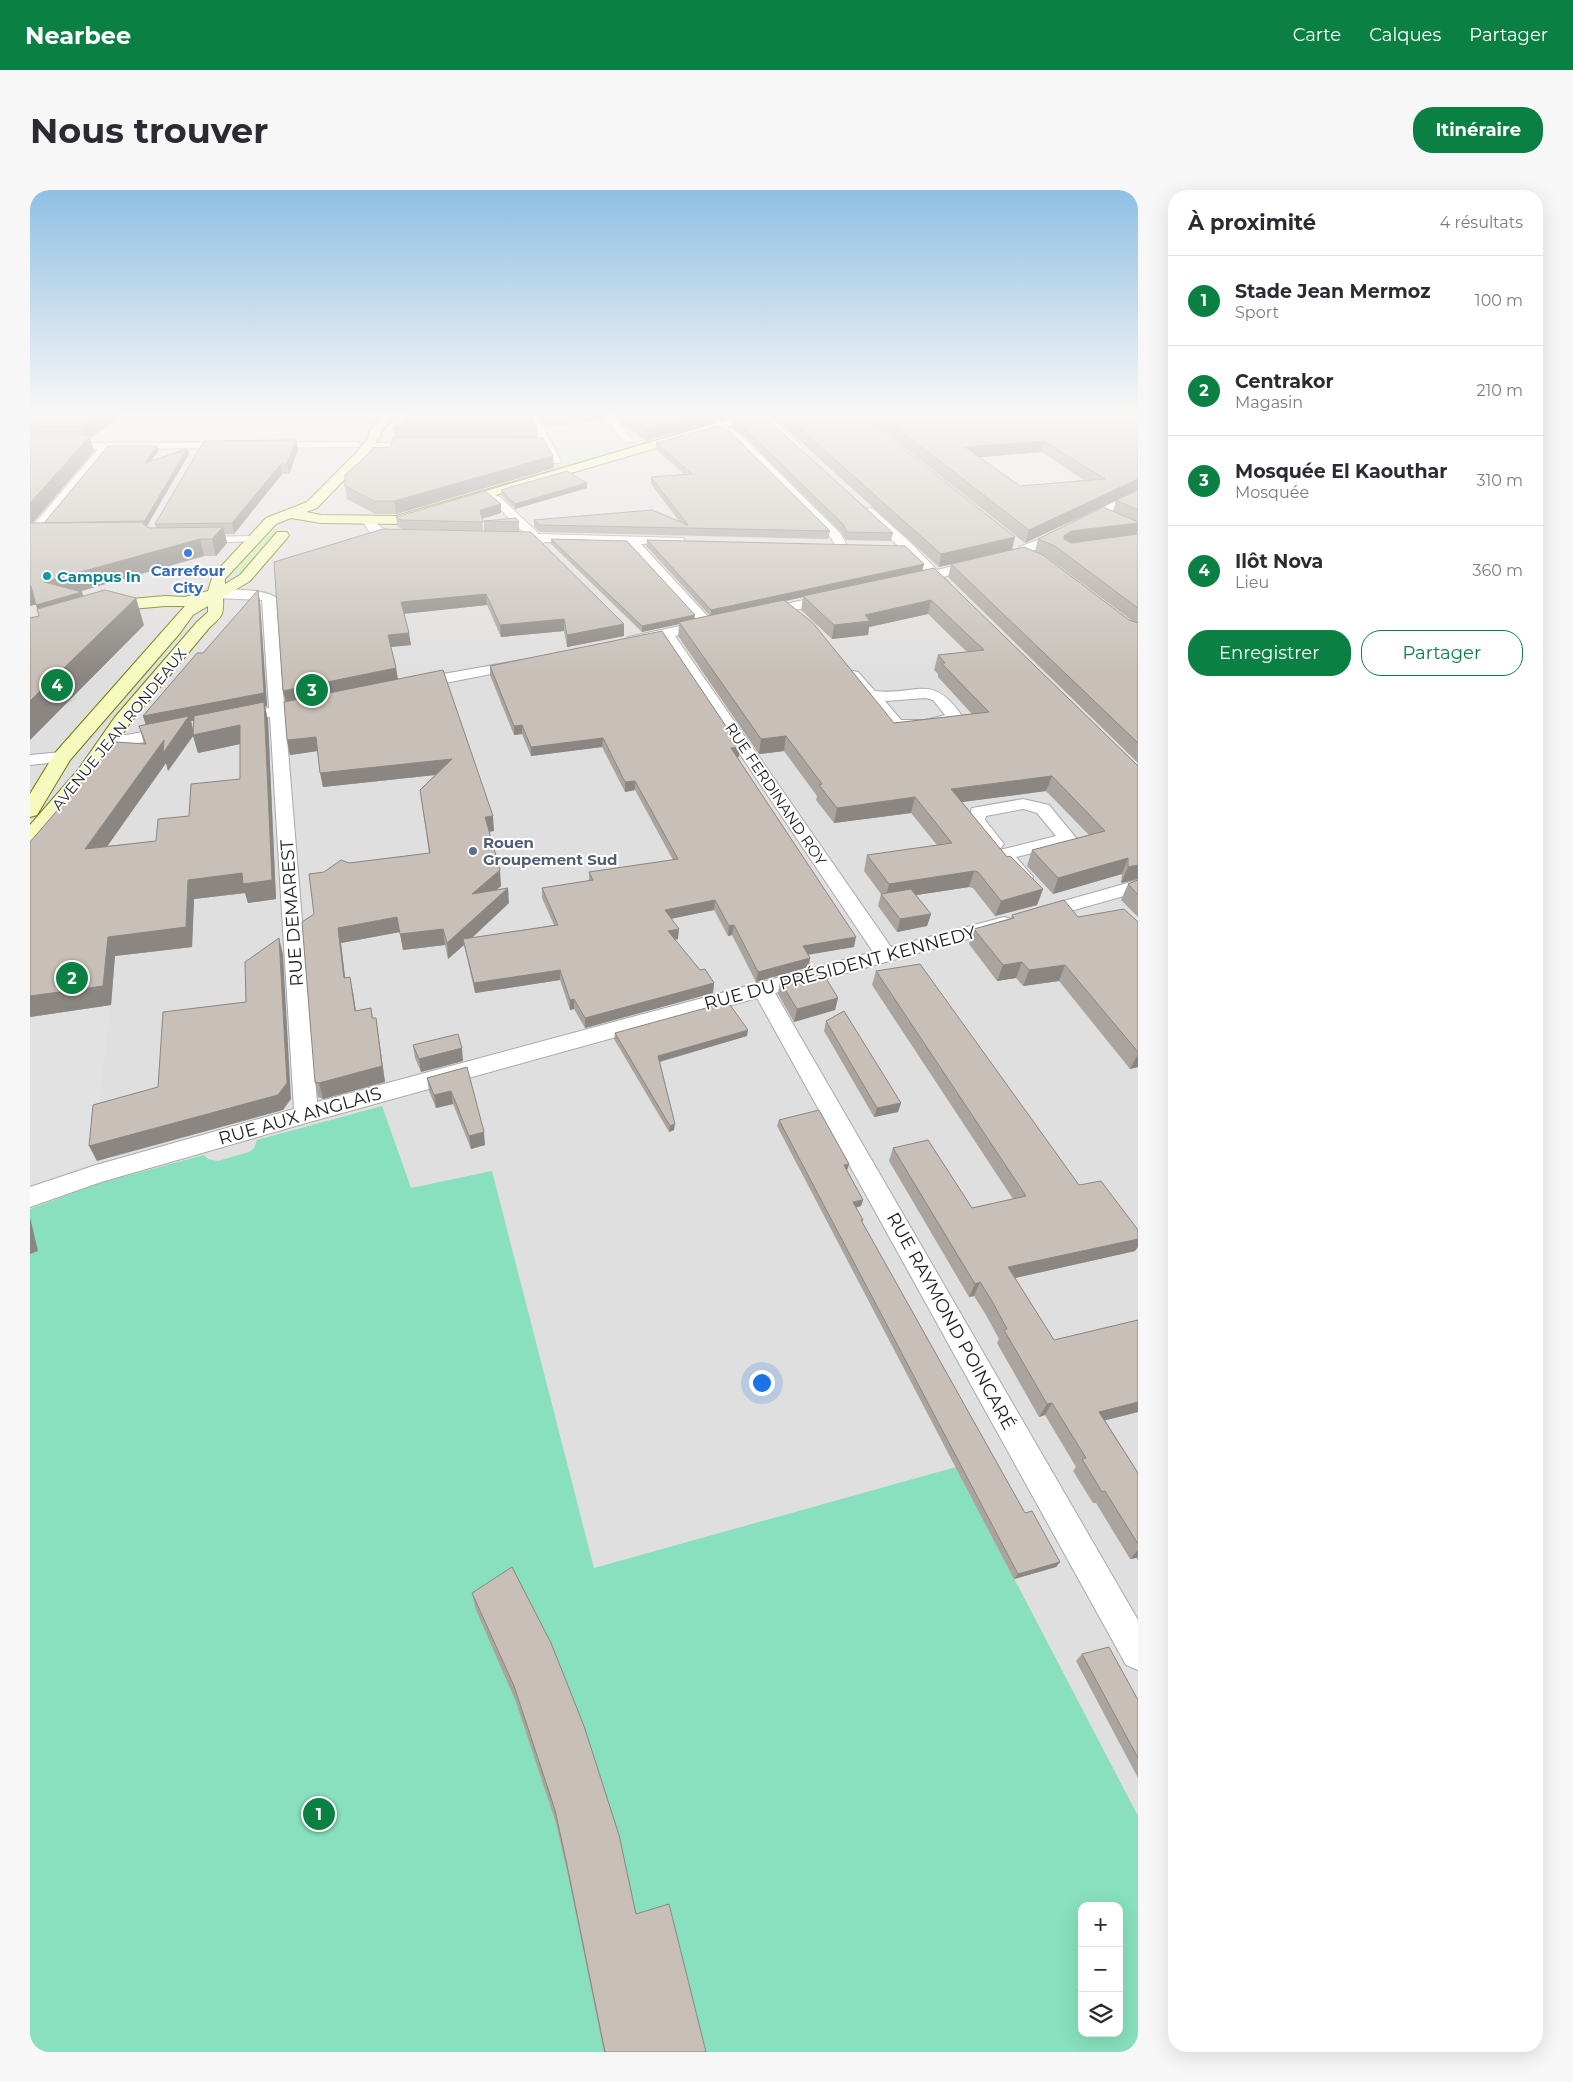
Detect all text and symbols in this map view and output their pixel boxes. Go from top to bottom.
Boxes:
text: Nearbee [25,21,131,50]
text: Carte [1293,24,1341,46]
text: Calques [1369,24,1441,46]
text: Partager [1469,24,1548,46]
button: Itinéraire [1413,107,1543,153]
text: Nous trouver [30,109,268,152]
text: À proximité [1188,210,1316,235]
text: 4 résultats [1440,213,1523,232]
text: Stade Jean Mermoz [1235,280,1430,303]
text: 1 [1201,291,1207,310]
text: 100 m [1475,291,1523,310]
text: Sport [1235,303,1279,322]
text: Centrakor [1235,370,1334,393]
text: 2 [1199,381,1209,400]
text: 210 m [1476,381,1523,400]
text: Magasin [1235,393,1303,412]
text: Mosquée El Kaouthar [1235,460,1447,483]
text: 3 [1199,471,1209,490]
text: 310 m [1476,471,1523,490]
text: Mosquée [1235,483,1309,502]
marker: Carrefour City [182,547,194,559]
text: Ilôt Nova [1235,550,1323,573]
place label: Carrefour City [151,561,226,597]
text: 4 [1198,561,1210,580]
text: 360 m [1472,561,1523,580]
place label: Campus In [57,567,141,586]
marker: Campus In [41,570,53,582]
text: Lieu [1235,573,1269,592]
button: Enregistrer [1188,630,1351,676]
button: Partager [1361,630,1523,676]
street label: AVENUE JEAN RONDEAUX [48,644,190,814]
pin: 4 [41,666,73,704]
pin: 3 [296,671,328,709]
street label: RUE FERDINAND ROY [721,719,831,869]
place label: Rouen Groupement Sud [483,833,618,869]
street label: RUE DEMAREST [276,838,308,987]
marker: Rouen Groupement Sud [467,845,479,857]
street label: RUE DU PRÉSIDENT KENNEDY [702,921,979,1015]
pin: 2 [56,959,88,997]
street label: RUE AUX ANGLAIS [216,1082,384,1150]
street label: RUE RAYMOND POINCARÉ [882,1208,1020,1434]
your location [749,1370,775,1396]
pin: 1 [303,1795,335,1833]
map controls [1078,1902,1123,2037]
button: + [1078,1902,1123,1947]
button: − [1078,1947,1123,1992]
button: layers [1078,1992,1123,2037]

